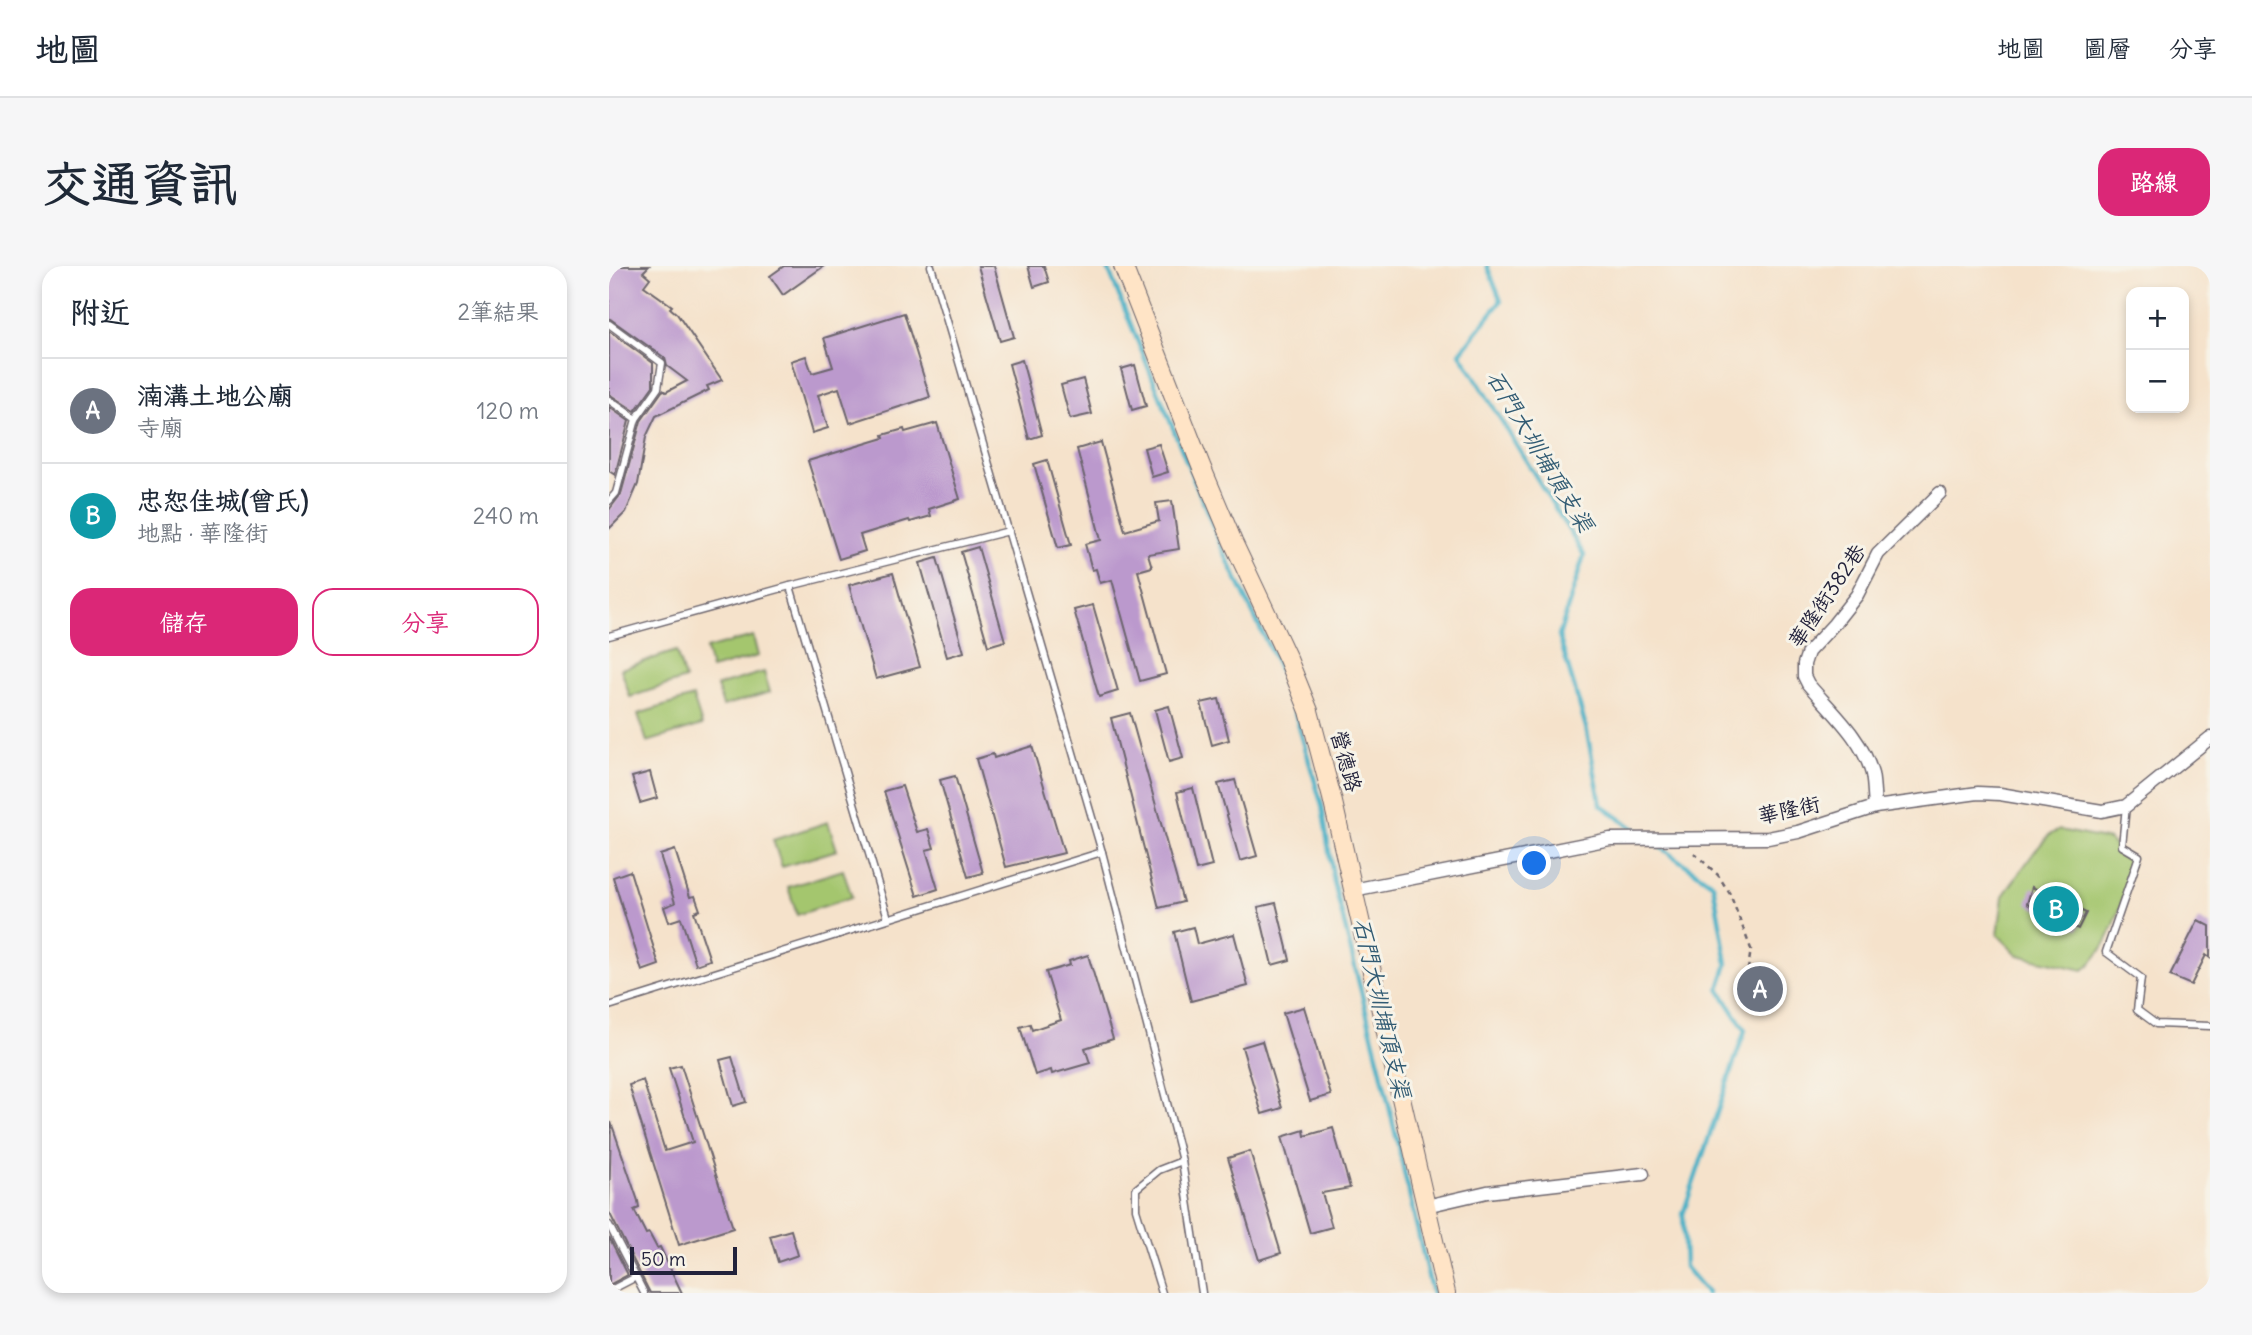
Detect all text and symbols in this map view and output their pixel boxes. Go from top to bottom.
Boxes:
text: 地圖 [35,28,101,70]
text: 地圖 [1997,33,2045,63]
text: 圖層 [2083,33,2131,63]
text: 分享 [2169,33,2217,63]
button: 路線 [2098,148,2210,216]
text: 交通資訊 [42,153,238,214]
map controls [2126,287,2189,413]
button: + [2126,287,2189,350]
text: 附近 [70,293,130,331]
text: 2筆結果 [457,297,539,326]
button: − [2126,350,2189,413]
water label: 石門大圳埔頂支渠 [1481,364,1601,539]
text: 湳溝土地公廟 [137,379,293,412]
text: A [86,396,100,425]
text: 120 m [476,396,539,425]
text: 寺廟 [137,413,183,442]
text: 忠恕佳城(曾氏) [137,484,309,517]
text: B [85,501,101,530]
text: 240 m [473,501,539,530]
text: 地點 · 華隆街 [137,518,268,547]
street label: 華隆街382巷 [1782,539,1871,653]
button: 儲存 [70,588,298,656]
button: 分享 [312,588,539,656]
street label: 營德路 [1325,727,1368,795]
street label: 華隆街 [1755,790,1823,829]
your location [1517,846,1551,880]
pin: B [2033,883,2079,935]
water label: 石門大圳埔頂支渠 [1348,915,1418,1103]
pin: A [1737,963,1783,1015]
scale bar [630,1244,737,1276]
text: 50 m [641,1247,686,1271]

